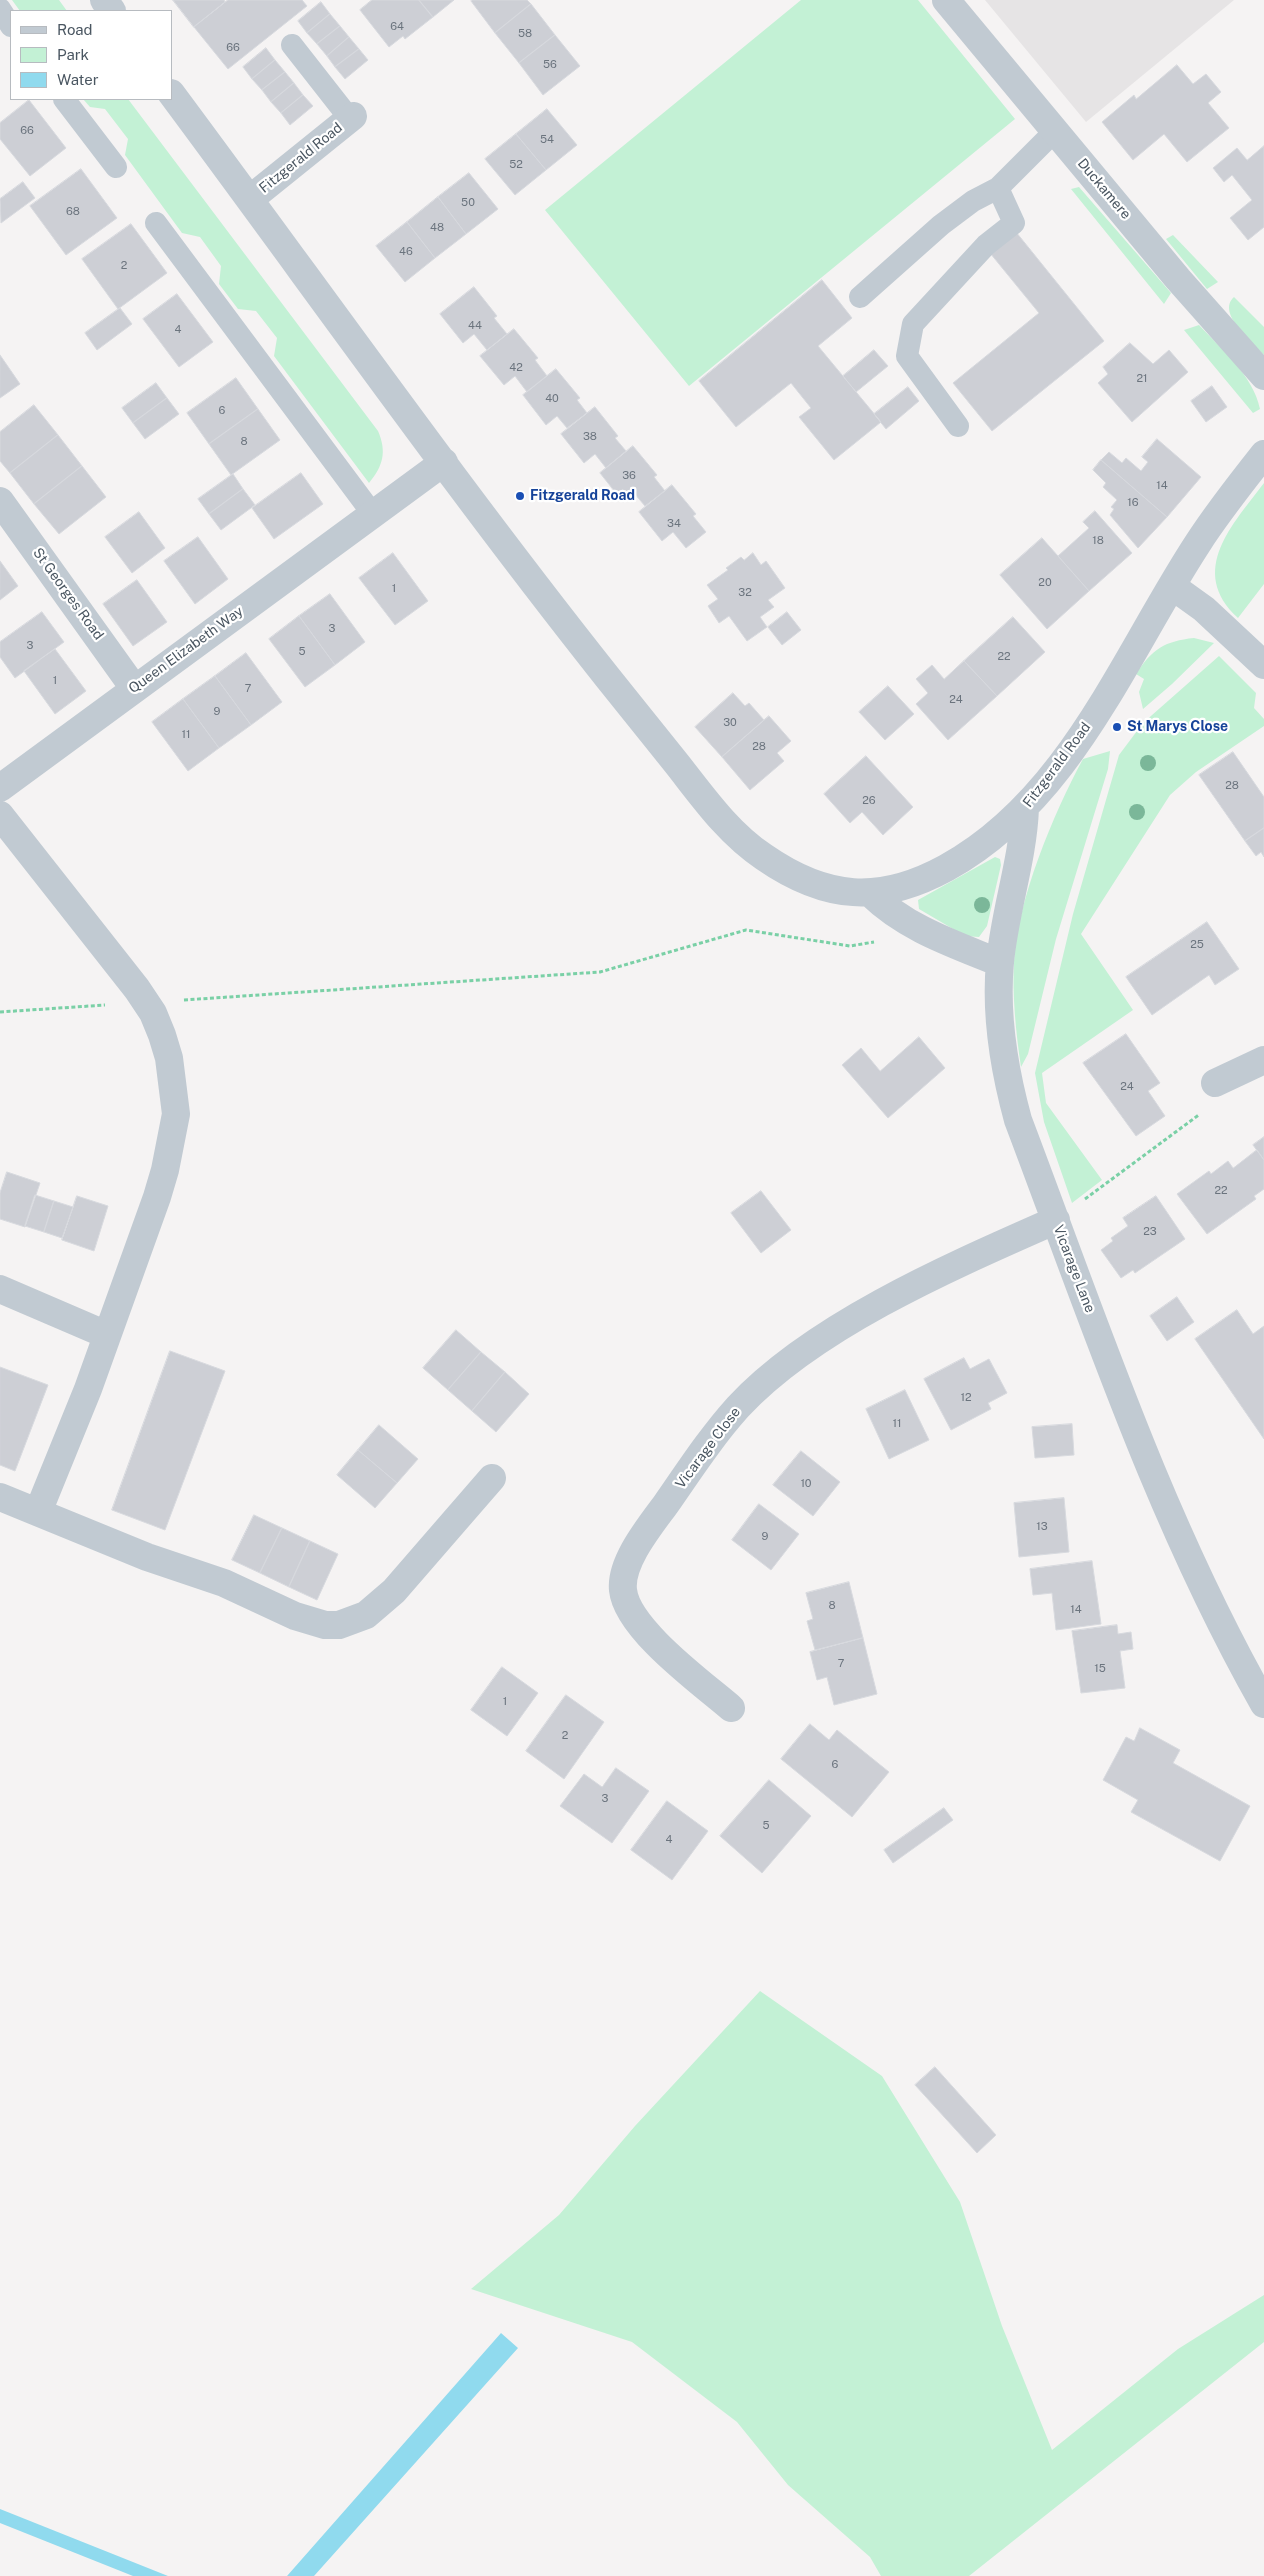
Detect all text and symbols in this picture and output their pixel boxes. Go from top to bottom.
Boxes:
legend [10,10,172,100]
house number: 64 [390,20,404,34]
text: Road [57,21,93,38]
house number: 58 [518,27,532,41]
house number: 66 [226,41,240,55]
text: Park [57,46,89,63]
house number: 56 [543,58,557,72]
text: Water [57,71,99,88]
street label: Fitzgerald Road [256,119,346,197]
house number: 66 [20,124,34,138]
house number: 54 [540,133,554,147]
street label: Duckamere [1074,155,1134,223]
house number: 52 [509,158,523,172]
house number: 50 [461,196,475,210]
house number: 68 [66,205,80,219]
house number: 48 [430,221,444,235]
house number: 46 [399,245,413,259]
house number: 2 [121,259,127,273]
house number: 44 [468,319,482,333]
house number: 4 [175,323,181,337]
house number: 42 [509,361,523,375]
house number: 21 [1136,372,1148,386]
house number: 40 [545,392,559,406]
house number: 6 [219,404,225,418]
house number: 38 [583,430,597,444]
house number: 8 [240,435,248,449]
house number: 36 [622,469,636,483]
house number: 14 [1156,479,1168,493]
place label: Fitzgerald Road [530,488,635,504]
marker: Fitzgerald Road [514,490,526,502]
house number: 16 [1127,496,1139,510]
house number: 34 [667,517,681,531]
house number: 18 [1092,534,1104,548]
street label: St Georges Road [29,545,107,643]
house number: 20 [1038,576,1052,590]
house number: 1 [392,582,396,596]
house number: 32 [738,586,752,600]
street label: Queen Elizabeth Way [126,603,246,697]
house number: 3 [329,622,335,636]
house number: 3 [27,639,33,653]
house number: 5 [298,645,306,659]
house number: 22 [997,650,1011,664]
house number: 1 [53,674,57,688]
house number: 7 [245,682,251,696]
house number: 24 [949,693,963,707]
house number: 9 [214,705,220,719]
house number: 30 [723,716,737,730]
street label: Fitzgerald Road [1020,719,1094,811]
place label: St Marys Close [1127,719,1228,735]
marker: St Marys Close [1111,721,1123,733]
house number: 11 [182,728,190,742]
house number: 28 [752,740,766,754]
house number: 28 [1225,779,1239,793]
house number: 26 [862,794,876,808]
house number: 25 [1190,938,1204,952]
house number: 24 [1120,1080,1134,1094]
house number: 22 [1214,1184,1228,1198]
street label: Vicarage Lane [1050,1223,1098,1315]
house number: 23 [1143,1225,1157,1239]
house number: 12 [960,1391,972,1405]
street label: Vicarage Close [672,1404,744,1492]
house number: 11 [893,1417,901,1431]
house number: 10 [800,1477,812,1491]
house number: 13 [1036,1520,1048,1534]
house number: 9 [762,1530,768,1544]
house number: 8 [828,1599,836,1613]
house number: 14 [1070,1603,1082,1617]
house number: 7 [838,1657,844,1671]
house number: 15 [1094,1662,1106,1676]
house number: 1 [503,1695,507,1709]
house number: 2 [562,1729,568,1743]
house number: 6 [832,1758,838,1772]
house number: 3 [602,1792,608,1806]
house number: 5 [762,1819,770,1833]
house number: 4 [666,1833,672,1847]

